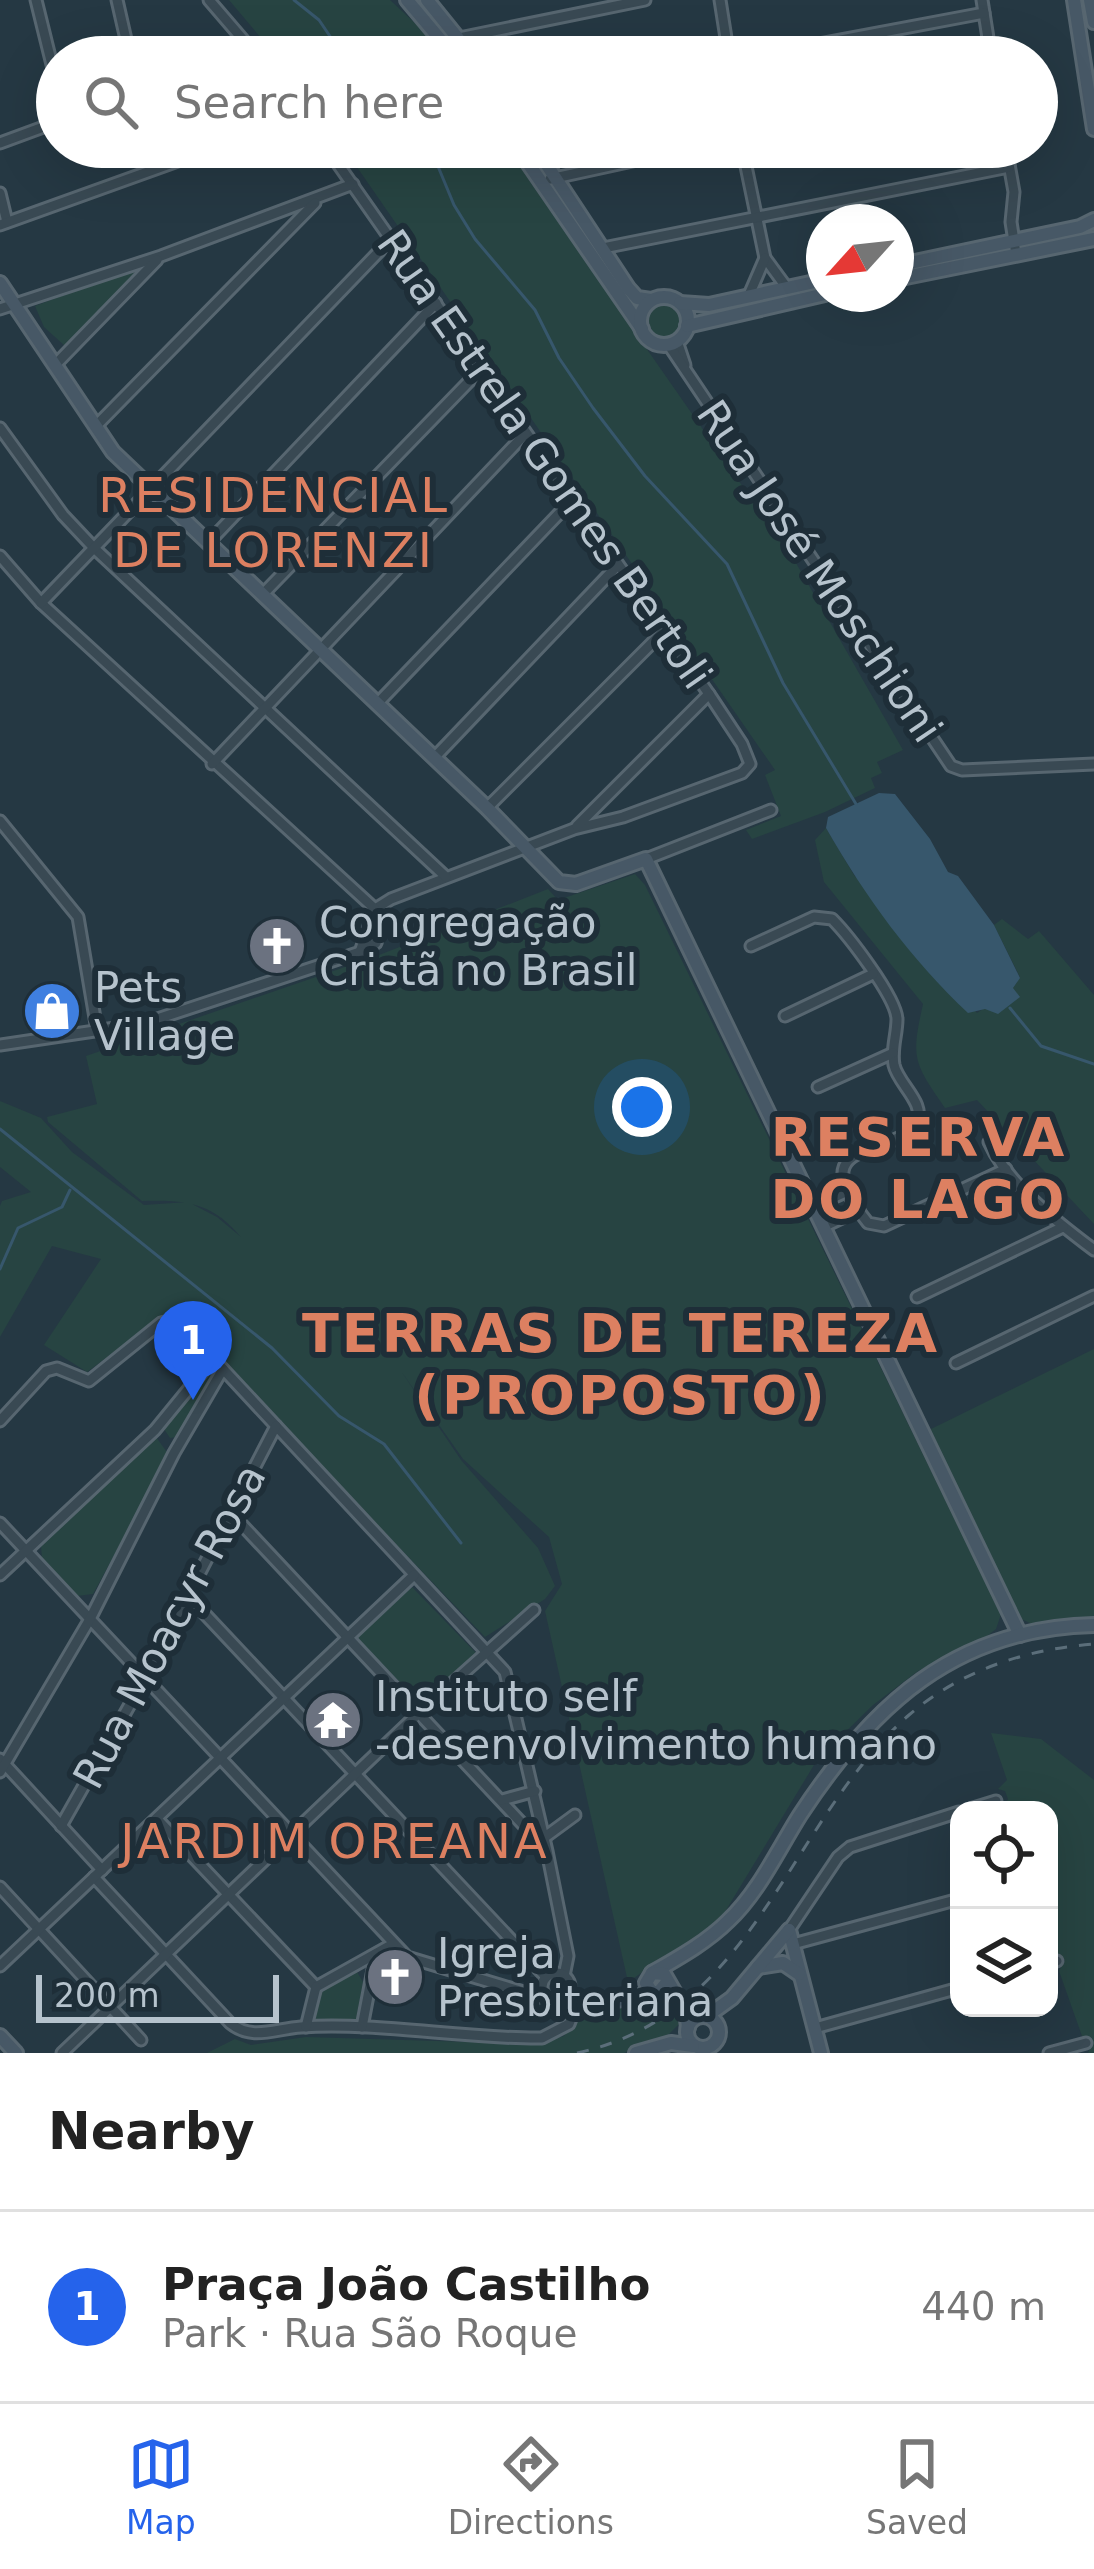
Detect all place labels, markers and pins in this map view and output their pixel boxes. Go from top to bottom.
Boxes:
place label: Congregação Cristã no Brasil [319,898,637,995]
church icon: Congregação Cristã no Brasil [246,915,308,977]
place label: Pets Village [94,963,235,1060]
shop icon: Pets Village [21,980,83,1042]
pin: 1 [154,1301,232,1400]
place label: Instituto self -desenvolvimento humano [375,1672,937,1769]
temple icon: Instituto self -desenvolvimento humano [302,1689,364,1751]
place label: Igreja Presbiteriana [437,1929,713,2026]
church icon: Igreja Presbiteriana [364,1946,426,2008]

